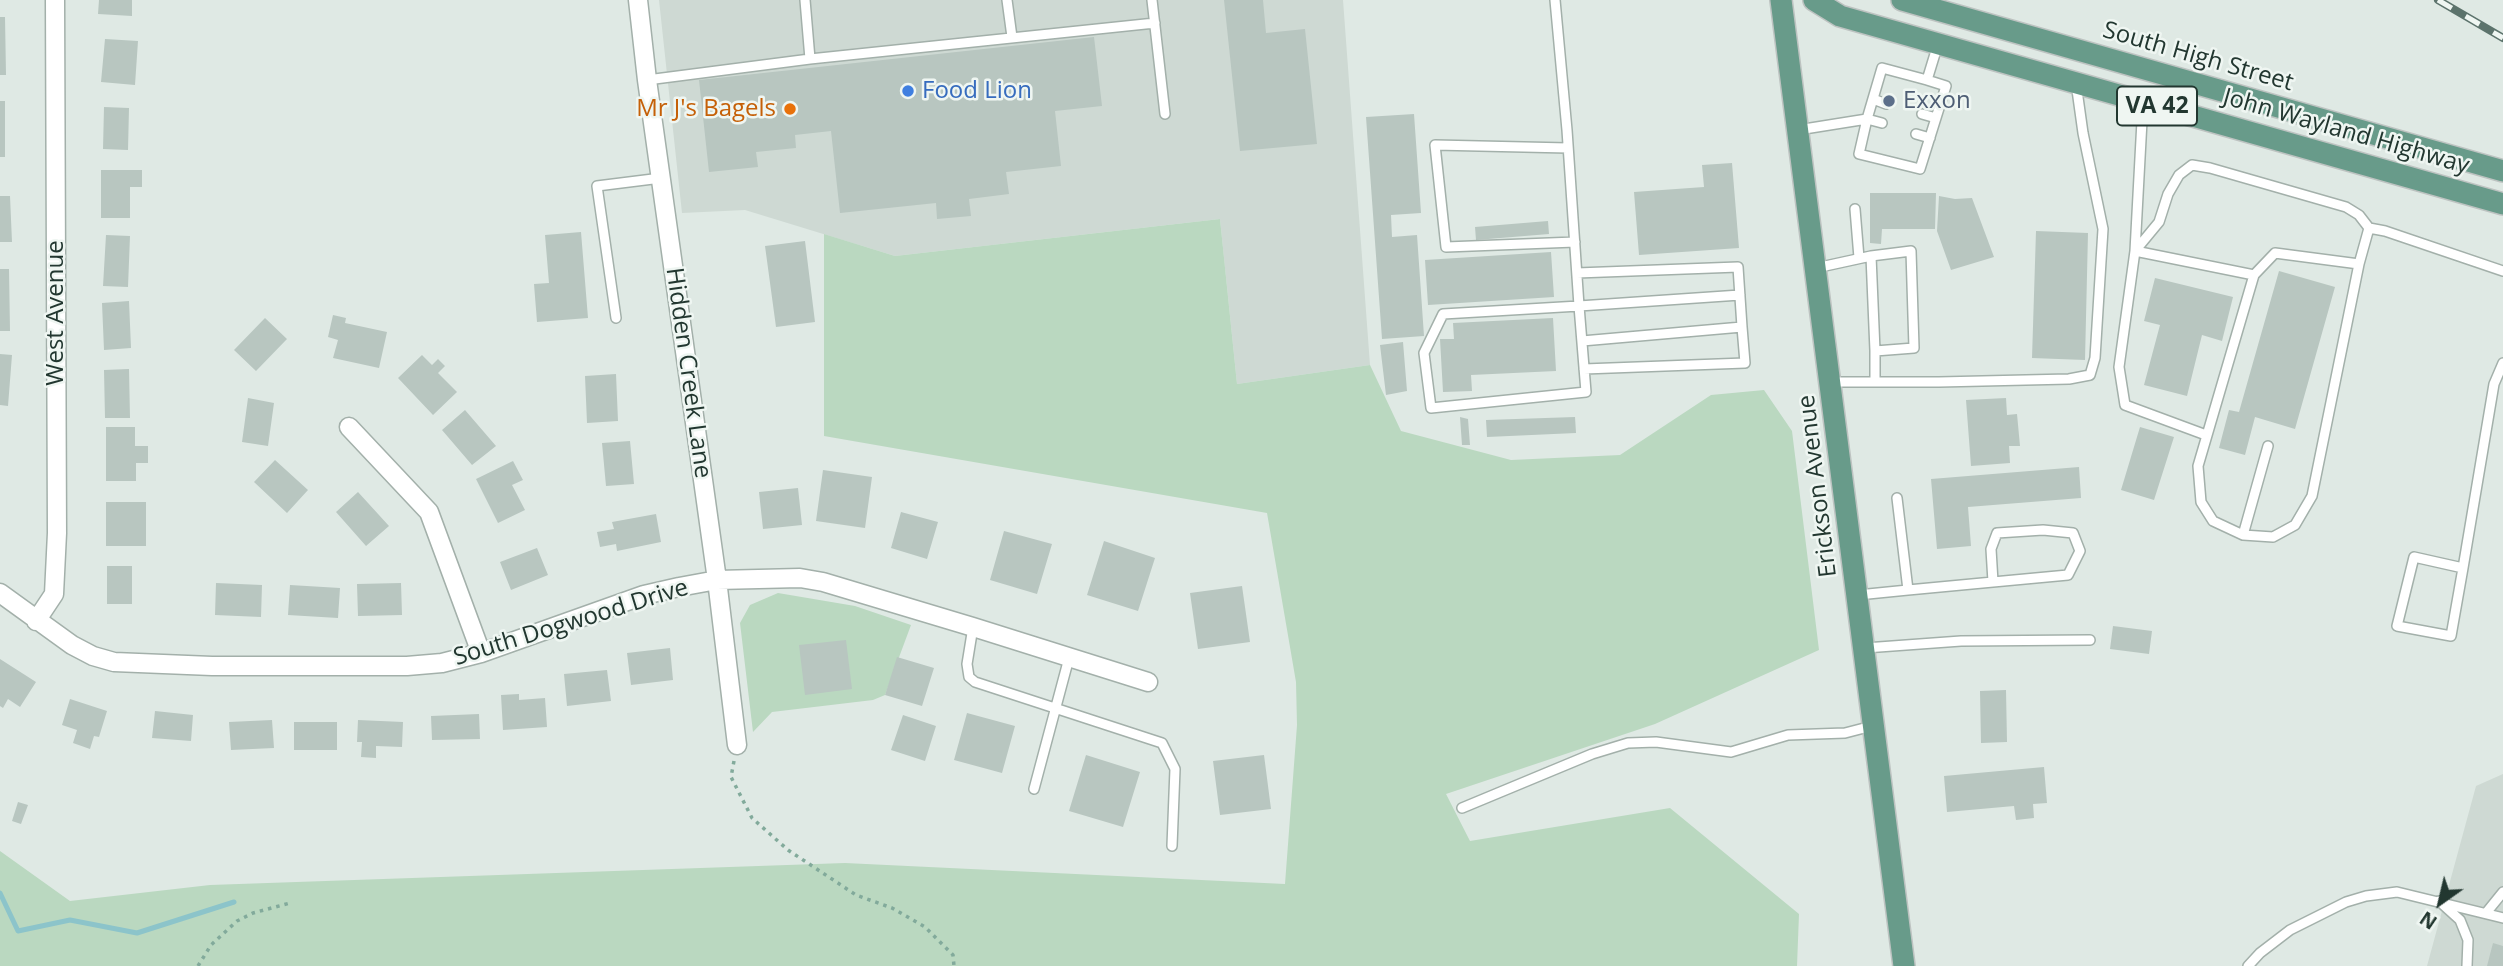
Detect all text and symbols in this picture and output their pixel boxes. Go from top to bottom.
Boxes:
street label: South High Street [2100,16,2296,98]
place label: Food Lion [922,77,1032,105]
marker: Food Lion [900,83,916,99]
street label: John Wayland Highway [2220,83,2472,181]
road number: VA 42 [2117,86,2197,125]
place label: Exxon [1903,87,1971,115]
marker: Exxon [1881,93,1897,109]
place label: Mr J's Bagels [636,95,776,123]
marker: Mr J's Bagels [782,101,798,117]
street label: West Avenue [42,240,70,386]
street label: Hidden Creek Lane [659,266,717,480]
street label: Erickson Avenue [1793,393,1843,579]
street label: South Dogwood Drive [450,574,692,672]
north arrow [2405,868,2475,938]
text: N [2415,905,2442,936]

